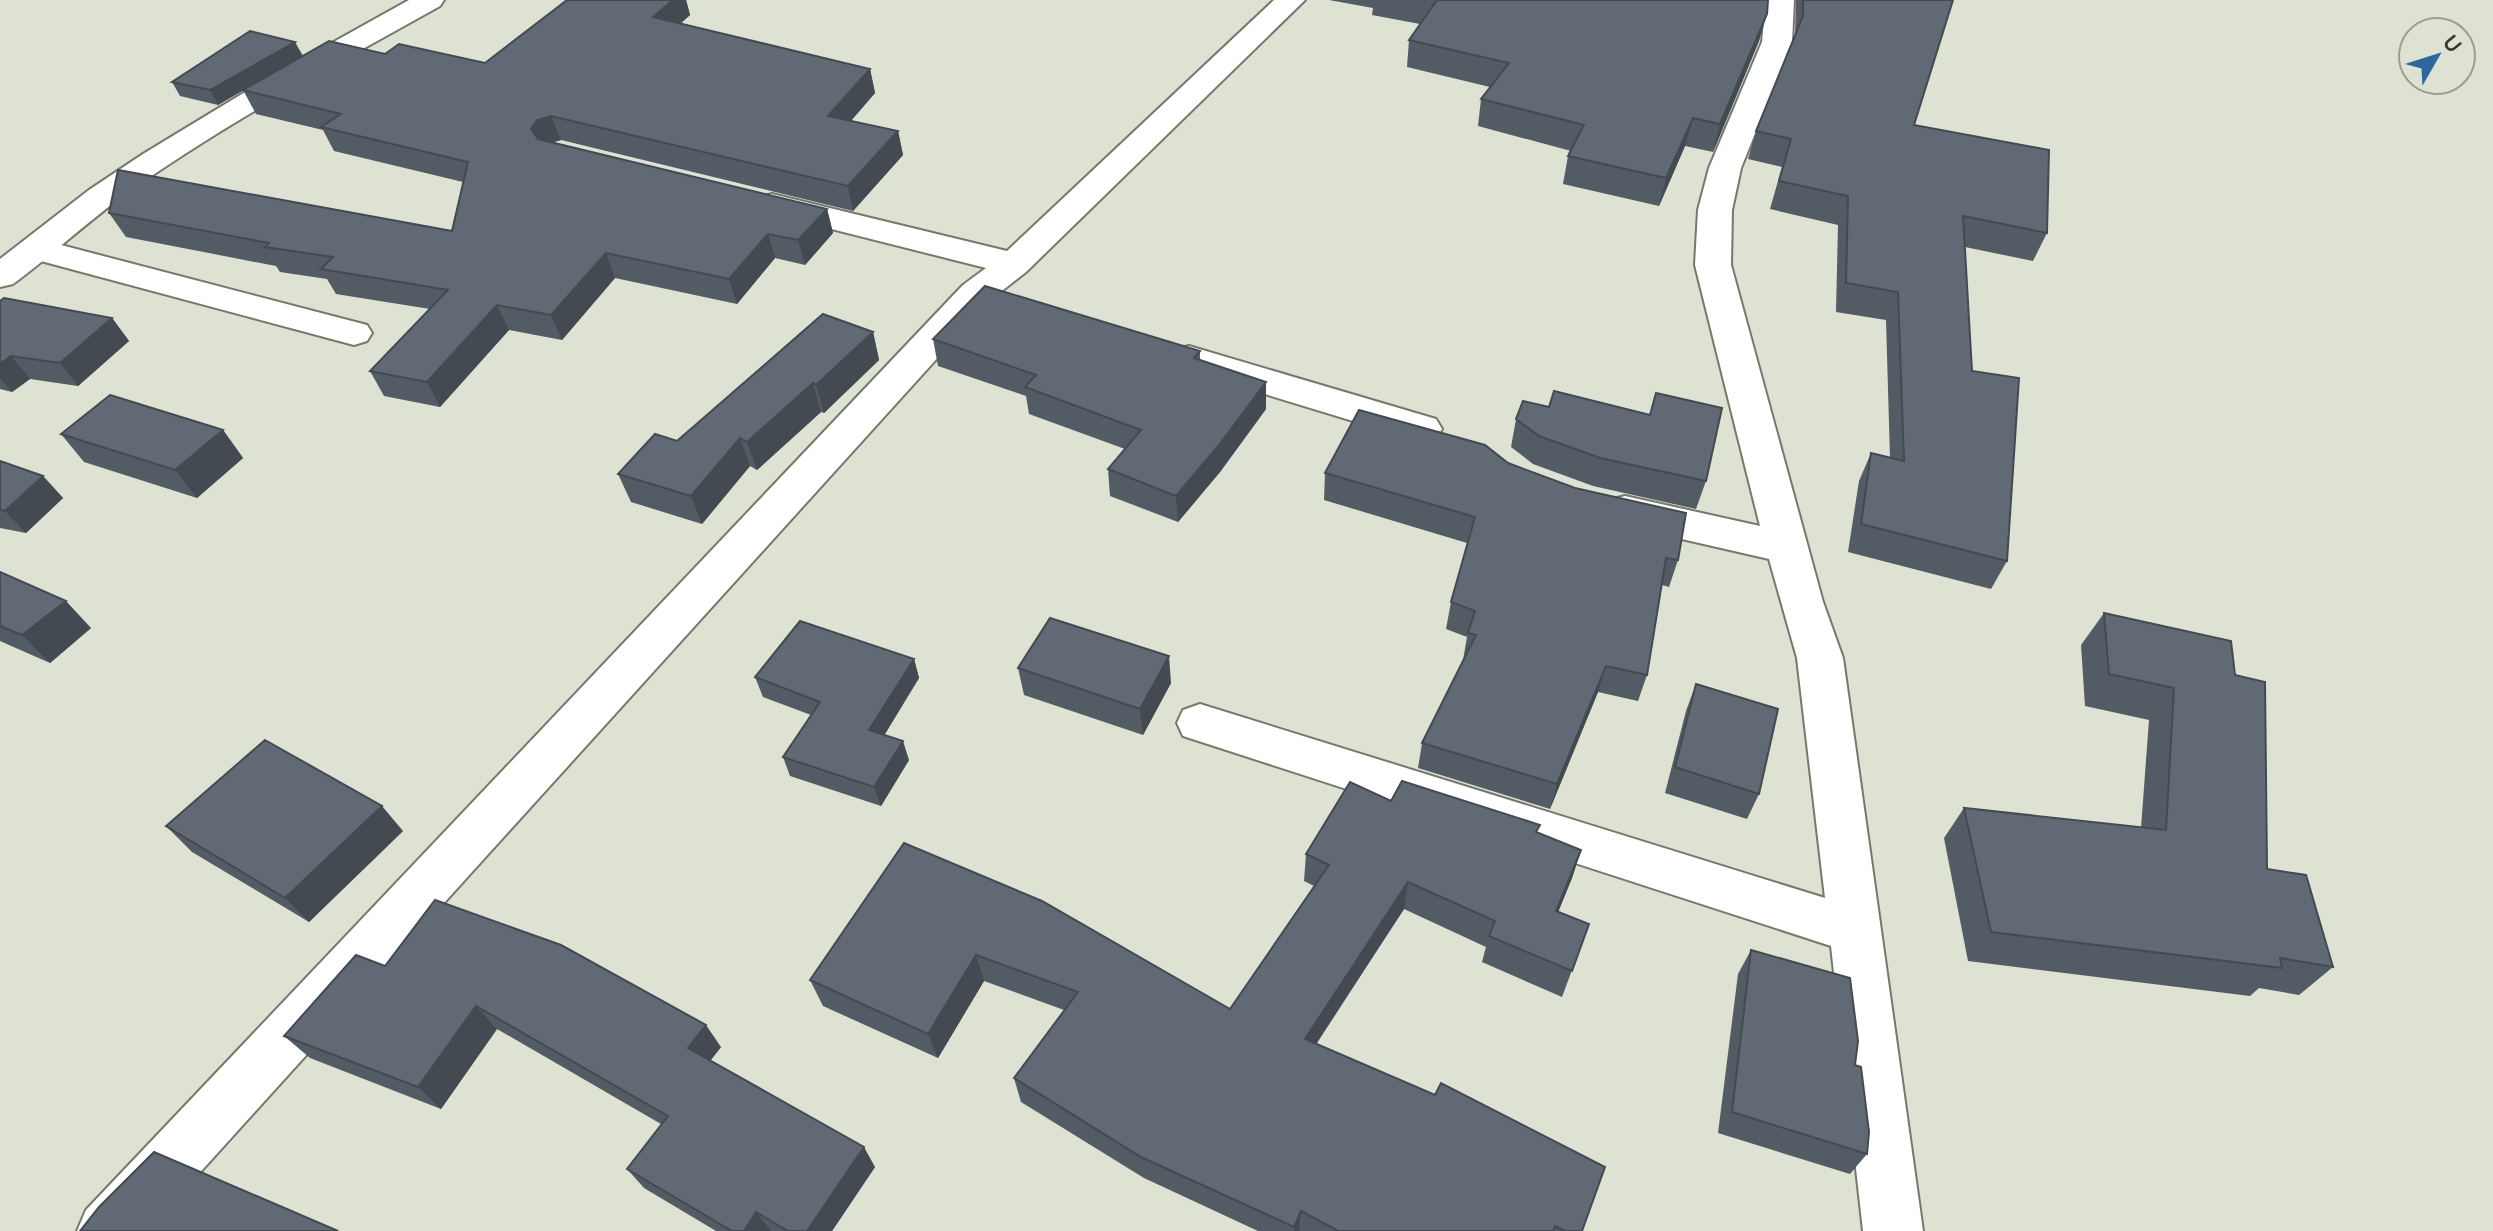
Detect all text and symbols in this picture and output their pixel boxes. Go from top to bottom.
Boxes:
north arrow [2397,16,2477,96]
text: U [2437,29,2468,58]

